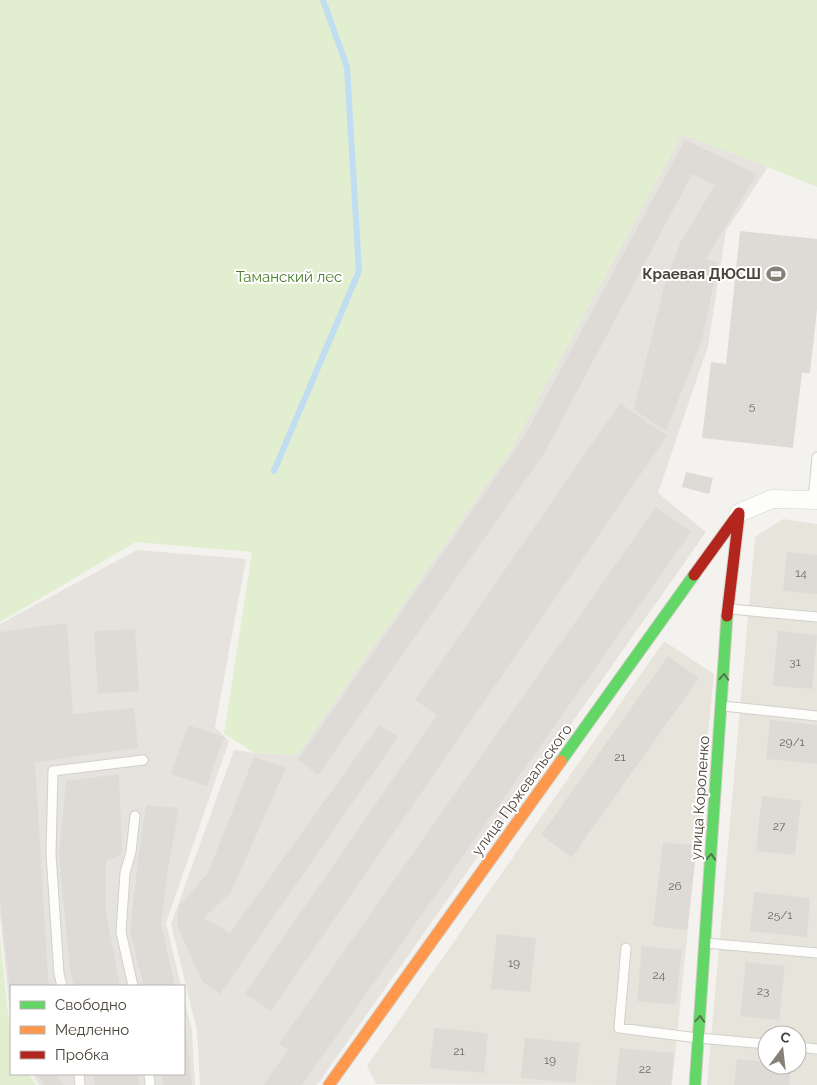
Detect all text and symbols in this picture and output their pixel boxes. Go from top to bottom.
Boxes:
sports icon: Краевая ДЮСШ [765,263,787,285]
place label: Краевая ДЮСШ [642,265,761,283]
park label: Таманский лес [236,268,342,286]
house number: 5 [749,399,756,413]
house number: 14 [795,566,807,580]
house number: 31 [789,655,801,669]
one-way arrow [718,673,729,681]
street label: улица Пржевальского [468,721,576,859]
street label: улица Короленко [687,735,713,861]
house number: 29/1 [779,735,805,749]
house number: 21 [614,750,626,764]
house number: 27 [773,819,786,833]
one-way arrow [705,853,716,861]
house number: 26 [668,879,682,893]
house number: 25/1 [768,908,792,922]
house number: 19 [508,956,520,970]
house number: 24 [653,968,666,982]
house number: 23 [757,984,769,998]
legend [10,985,185,1075]
text: Свободно [55,996,127,1014]
one-way arrow [694,1015,705,1023]
text: Медленно [55,1021,129,1039]
north arrow [757,1025,807,1075]
text: С [779,1028,792,1047]
house number: 21 [453,1044,465,1058]
text: Пробка [55,1046,109,1064]
house number: 19 [544,1053,556,1067]
house number: 22 [639,1062,651,1076]

